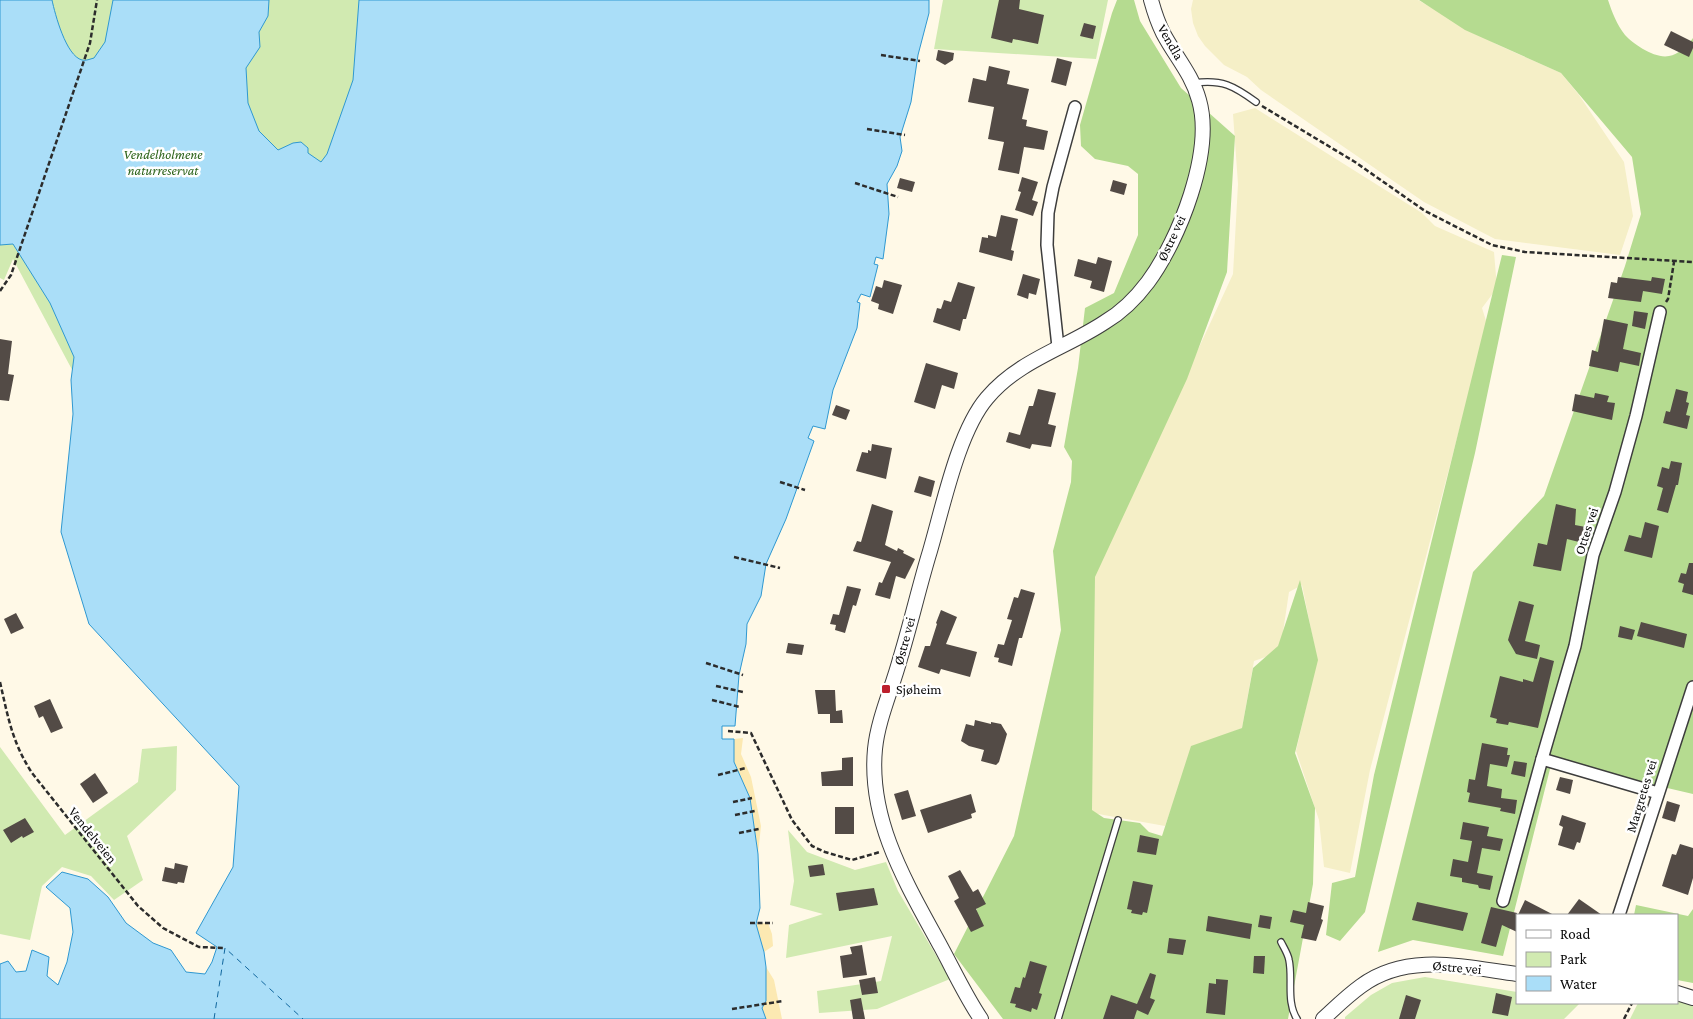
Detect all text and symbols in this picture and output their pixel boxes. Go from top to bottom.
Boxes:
street label: Vendla [1154,21,1188,63]
park label: Vendelholmene naturreservat [123,146,203,178]
street label: Østre vei [1153,212,1189,264]
street label: Ottes vei [1571,505,1601,557]
street label: Østre vei [890,615,918,667]
place label: Sjøheim [896,681,942,698]
marker: Sjøheim [880,683,892,695]
street label: Margretes vei [1622,757,1660,834]
street label: Vendelveien [65,804,121,867]
legend [1516,914,1678,1004]
text: Road [1560,926,1591,942]
text: Park [1560,951,1587,967]
street label: Østre vei [1432,957,1482,977]
text: Water [1560,976,1597,992]

